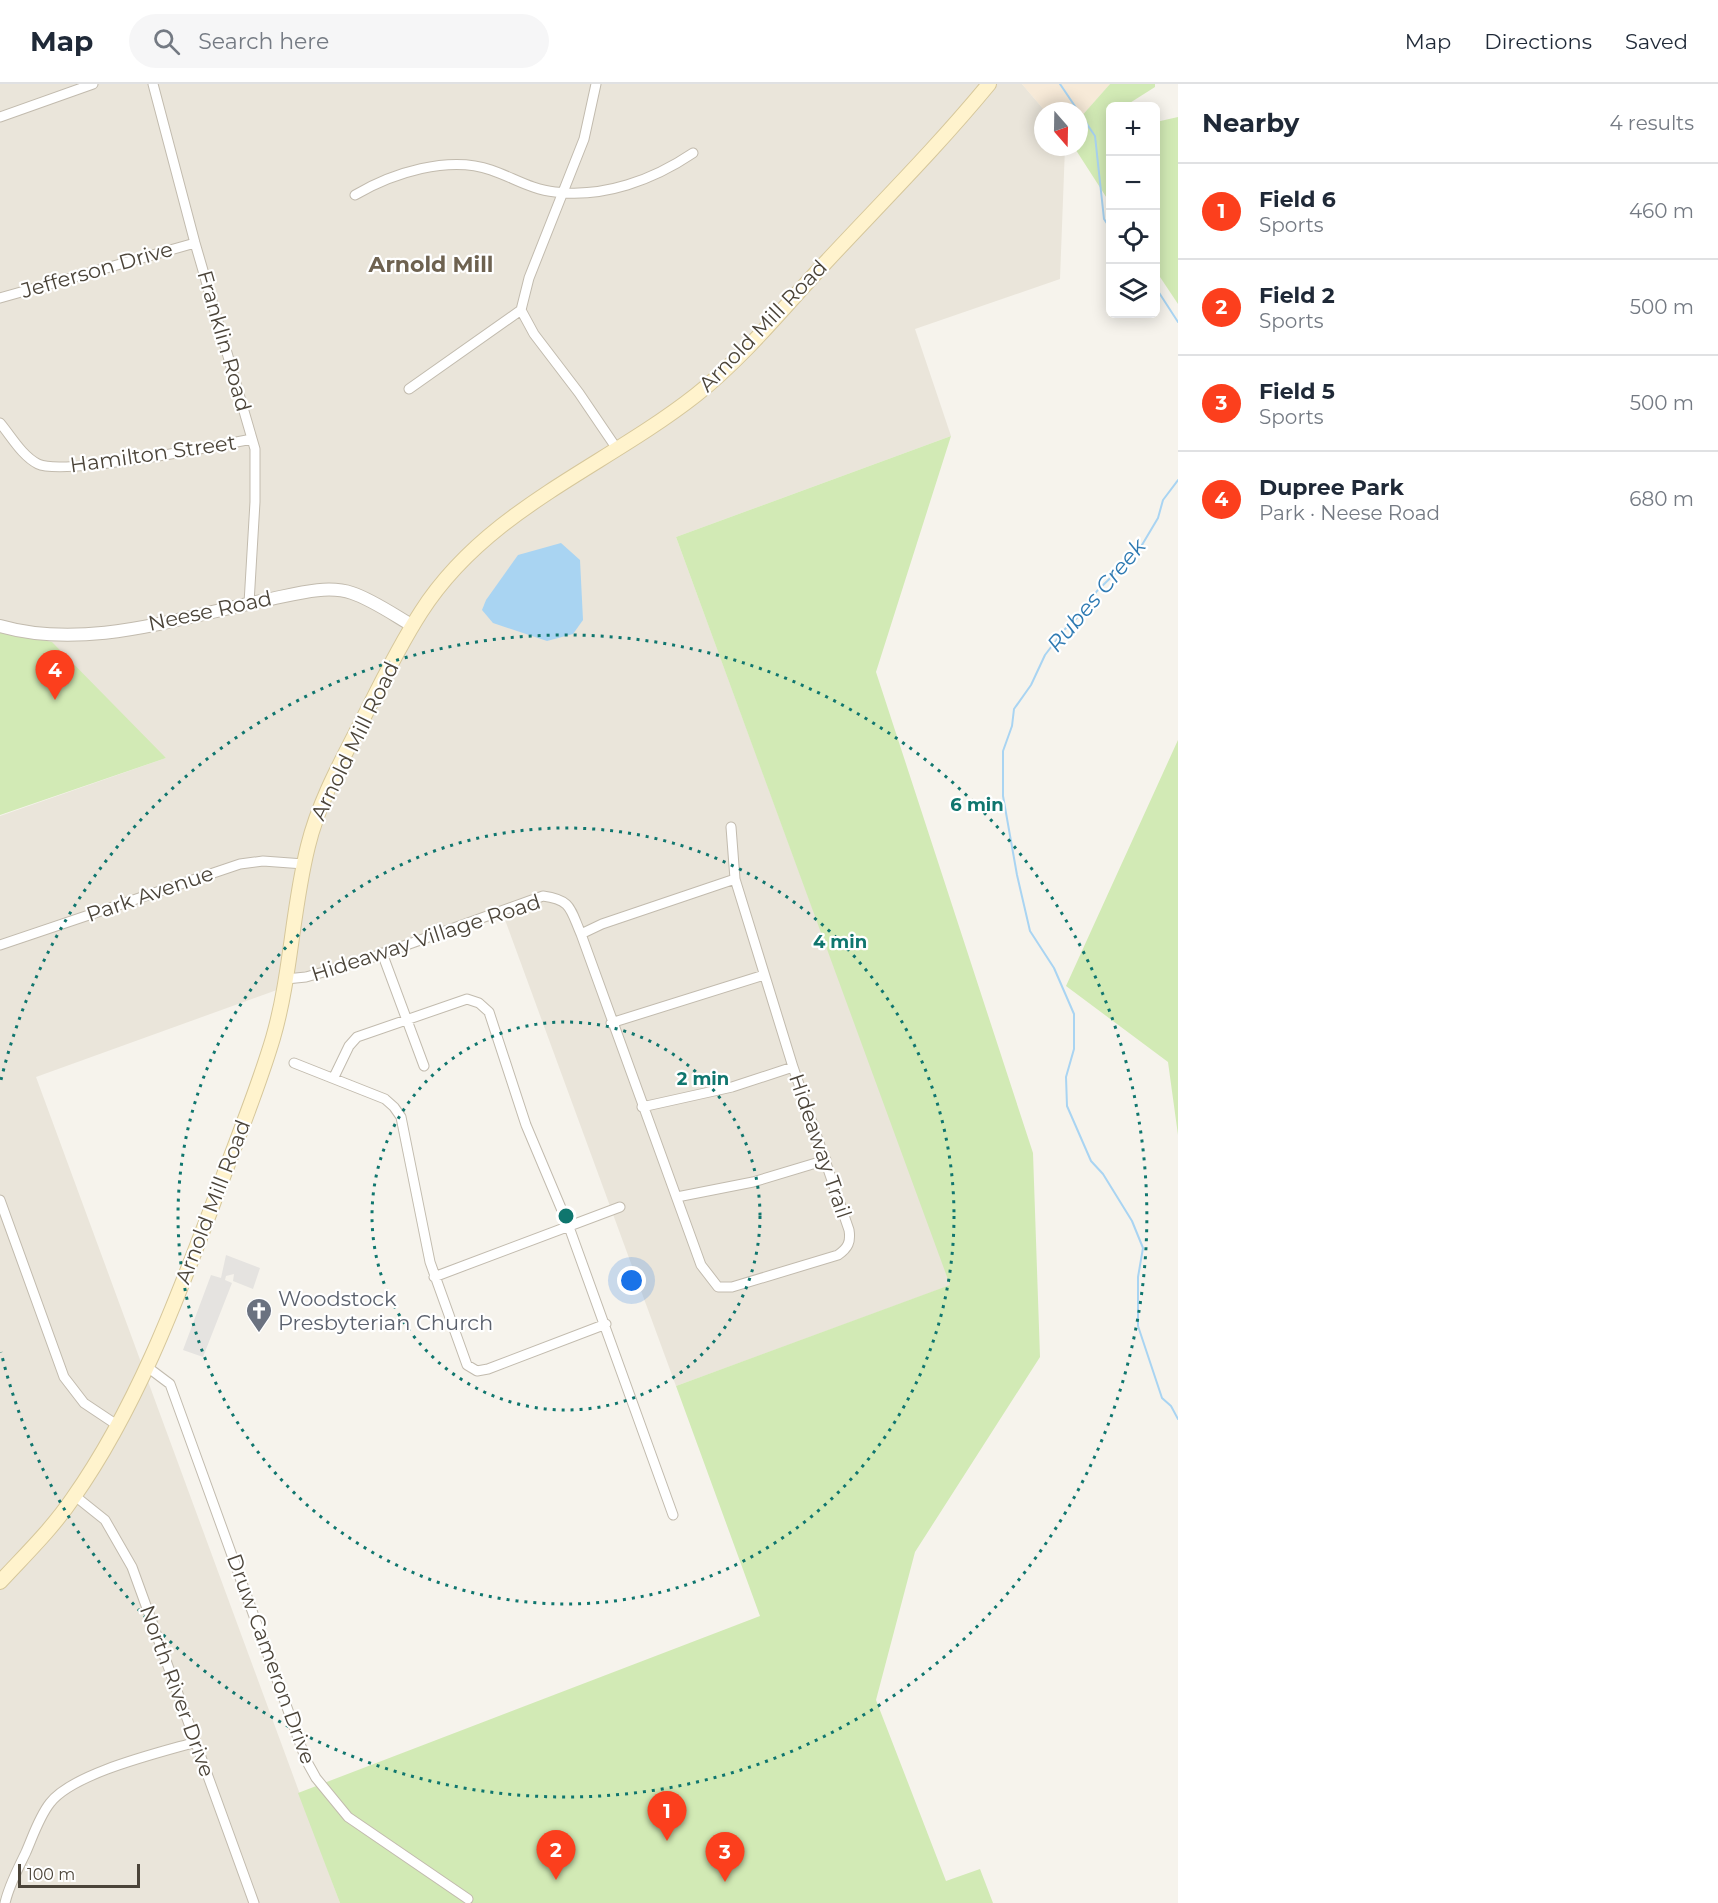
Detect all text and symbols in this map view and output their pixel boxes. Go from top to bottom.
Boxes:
search box [129,14,549,68]
text: Map [30,24,93,58]
icon: search [150,25,183,58]
text: Search here [198,28,329,55]
text: Map [1405,29,1451,54]
text: Directions [1484,29,1592,54]
text: Saved [1625,29,1688,54]
north arrow [1034,102,1088,156]
map controls [1106,102,1160,318]
button: + [1106,102,1160,156]
text: Nearby [1202,107,1299,139]
text: 4 results [1609,111,1694,135]
button: − [1106,156,1160,210]
text: Field 6 [1259,186,1336,213]
text: 1 [1218,199,1225,223]
text: 460 m [1629,199,1694,223]
button: locate [1106,210,1160,264]
text: Sports [1259,213,1324,237]
street label: Jefferson Drive [17,236,176,303]
district label: Arnold Mill [368,251,493,278]
street label: Arnold Mill Road [693,255,832,397]
button: layers [1106,264,1160,318]
street label: Franklin Road [192,267,257,414]
text: Field 2 [1259,282,1335,309]
text: 2 [1216,295,1227,319]
text: 500 m [1630,295,1694,319]
text: Sports [1259,309,1324,333]
text: Field 5 [1259,378,1335,405]
text: 3 [1216,391,1227,415]
text: 500 m [1630,391,1694,415]
text: Sports [1259,405,1324,429]
street label: Hamilton Street [68,429,238,478]
text: Dupree Park [1259,474,1404,501]
text: 4 [1215,487,1228,511]
text: 680 m [1629,487,1694,511]
text: Park · Neese Road [1259,501,1440,525]
water label: Rubes Creek [1041,533,1152,657]
street label: Neese Road [146,585,274,636]
pin: 4 [36,650,74,700]
street label: Arnold Mill Road [305,657,404,824]
text: 6 min [950,794,1004,816]
street label: Park Avenue [83,860,217,927]
street label: Hideaway Village Road [308,889,544,986]
text: 4 min [813,931,867,953]
text: 2 min [677,1068,729,1090]
street label: Hideaway Trail [784,1070,857,1222]
street label: Arnold Mill Road [170,1116,255,1287]
centre of rings [556,1206,576,1226]
your location [617,1266,646,1295]
place label: Woodstock Presbyterian Church [278,1286,493,1335]
church icon: Woodstock Presbyterian Church [244,1296,274,1334]
street label: Druw Cameron Drive [222,1550,321,1767]
street label: North River Drive [135,1602,220,1780]
pin: 1 [648,1792,686,1841]
pin: 2 [536,1830,576,1880]
pin: 3 [706,1832,744,1882]
scale bar [18,1861,140,1888]
text: 100 m [27,1865,75,1884]

